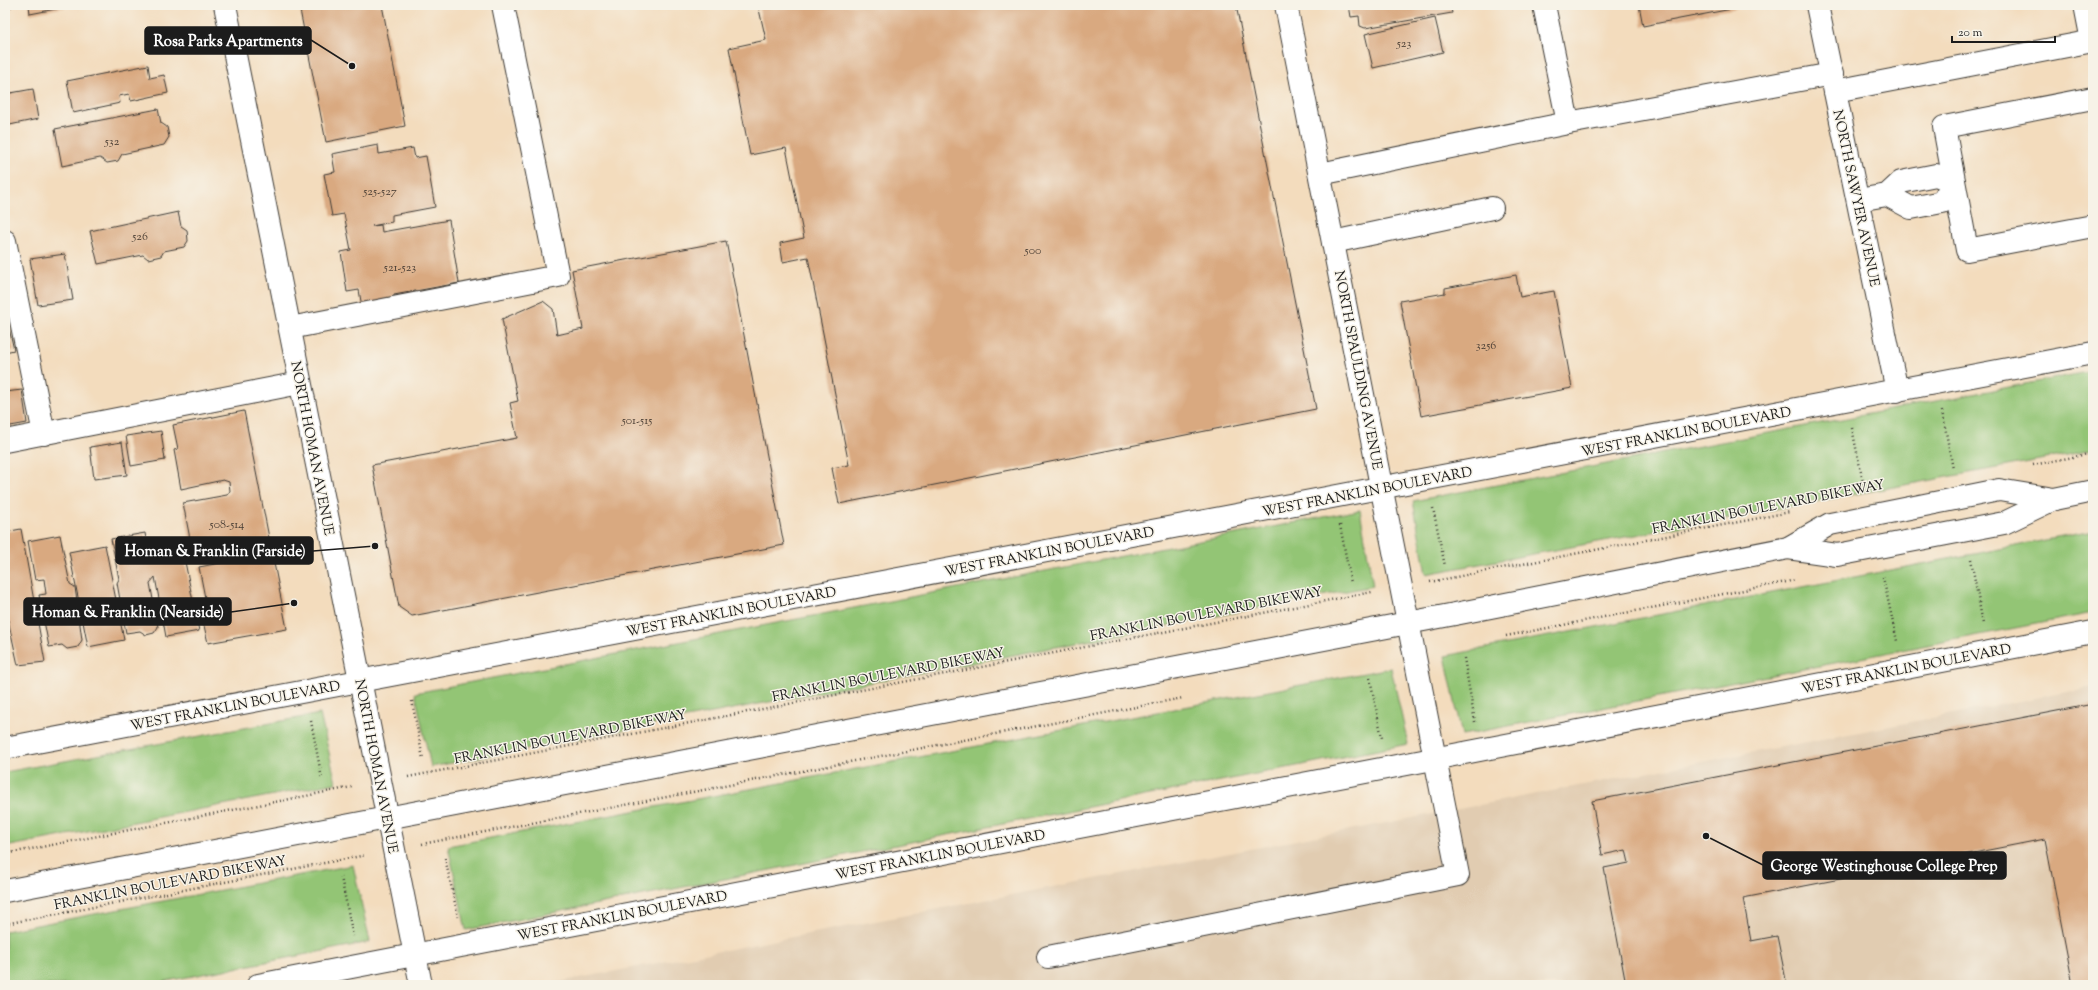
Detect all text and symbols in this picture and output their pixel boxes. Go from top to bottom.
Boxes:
scale bar [1952,18,2055,44]
text: 20 m [1958,24,1983,42]
callout: Rosa Parks Apartments [145,27,311,54]
text: Rosa Parks Apartments [153,32,303,53]
house number: 523 [1396,35,1411,53]
street label: NORTH SAWYER AVENUE [1827,108,1884,289]
house number: 532 [104,133,120,151]
house number: 525-527 [362,183,397,201]
house number: 526 [131,228,148,246]
house number: 500 [1024,242,1041,260]
house number: 521-523 [383,259,416,277]
street label: NORTH SPAULDING AVENUE [1328,269,1386,472]
house number: 3256 [1476,337,1496,355]
street label: NORTH HOMAN AVENUE [284,359,338,538]
street label: WEST FRANKLIN BOULEVARD [1580,403,1793,463]
house number: 501-515 [621,412,652,430]
street label: WEST FRANKLIN BOULEVARD [1261,463,1474,523]
street label: FRANKLIN BOULEVARD BIKEWAY [1650,476,1886,540]
house number: 508-514 [209,516,244,534]
street label: WEST FRANKLIN BOULEVARD [943,523,1156,583]
callout: Homan & Franklin (Farside) [116,537,313,564]
text: Homan & Franklin (Farside) [124,542,306,563]
street label: WEST FRANKLIN BOULEVARD [625,583,838,643]
street label: FRANKLIN BOULEVARD BIKEWAY [1088,583,1324,647]
callout: Homan & Franklin (Nearside) [24,598,231,625]
text: Homan & Franklin (Nearside) [32,603,224,624]
street label: WEST FRANKLIN BOULEVARD [1800,640,2013,700]
street label: FRANKLIN BOULEVARD BIKEWAY [770,644,1006,708]
street label: WEST FRANKLIN BOULEVARD [129,677,342,737]
street label: NORTH HOMAN AVENUE [348,677,402,856]
street label: FRANKLIN BOULEVARD BIKEWAY [452,706,688,770]
street label: WEST FRANKLIN BOULEVARD [834,826,1047,886]
street label: FRANKLIN BOULEVARD BIKEWAY [52,852,288,916]
callout: George Westinghouse College Prep [1763,852,2006,879]
text: George Westinghouse College Prep [1770,857,1998,878]
street label: WEST FRANKLIN BOULEVARD [516,887,729,947]

